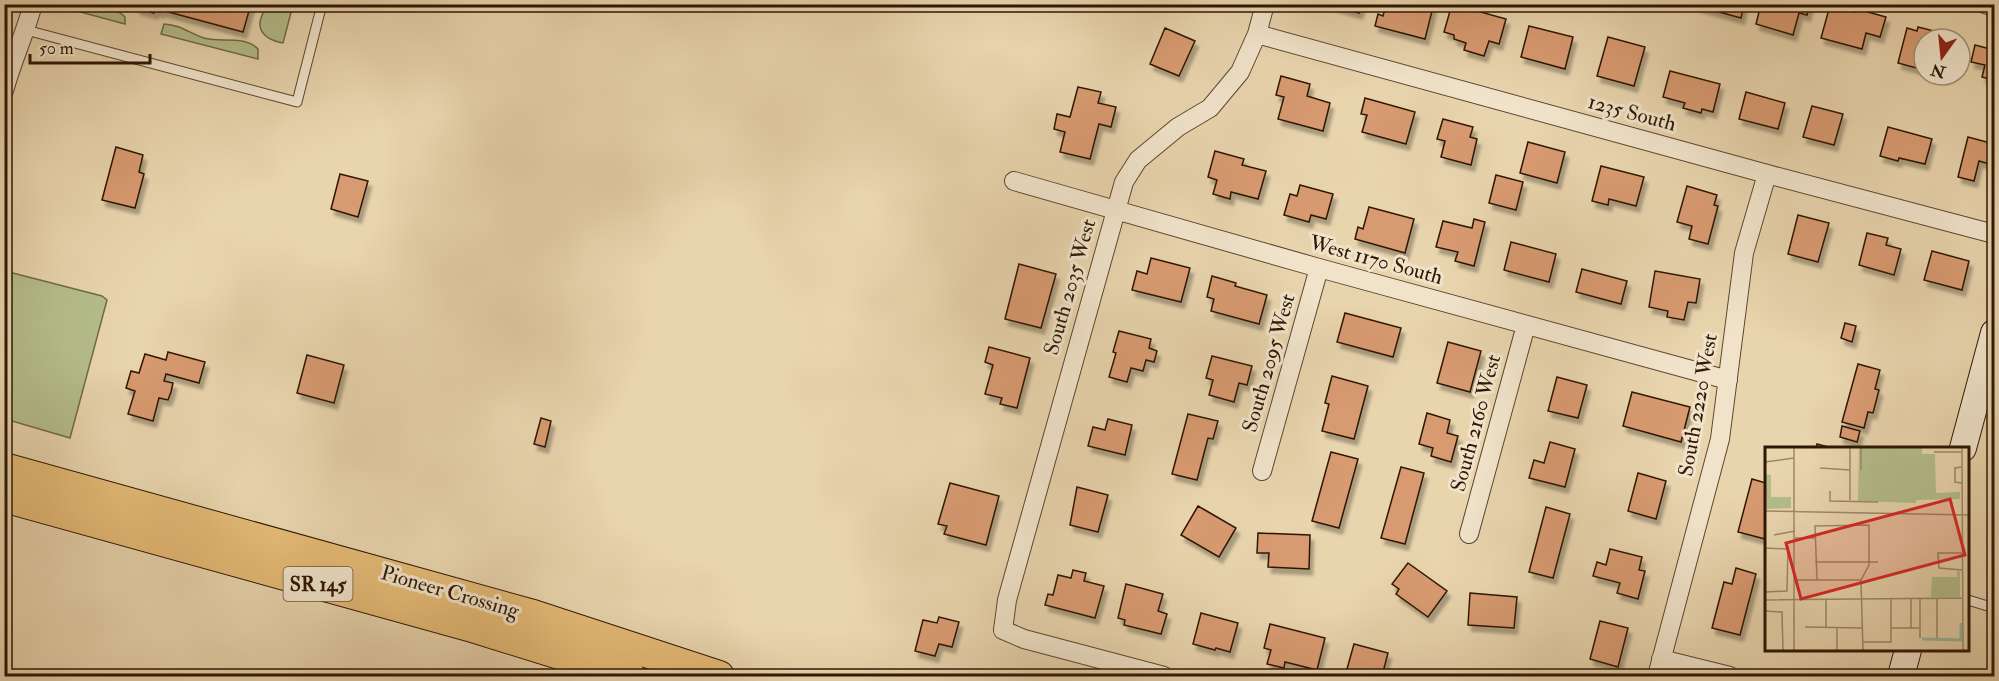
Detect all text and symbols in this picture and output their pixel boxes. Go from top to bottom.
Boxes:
scale bar [30,27,150,65]
north arrow [1912,27,1972,87]
text: 50 m [39,37,74,60]
text: N [1928,59,1949,82]
street label: 1235 South [1585,88,1679,138]
street label: South 2035 West [1038,216,1102,358]
street label: West 1170 South [1305,229,1446,291]
street label: South 2095 West [1236,290,1302,435]
street label: South 2220 West [1672,331,1724,478]
street label: South 2160 West [1445,351,1507,495]
inset map [1765,447,1969,651]
street label: Pioneer Crossing [378,559,523,625]
road number: SR 145 [284,567,352,601]

